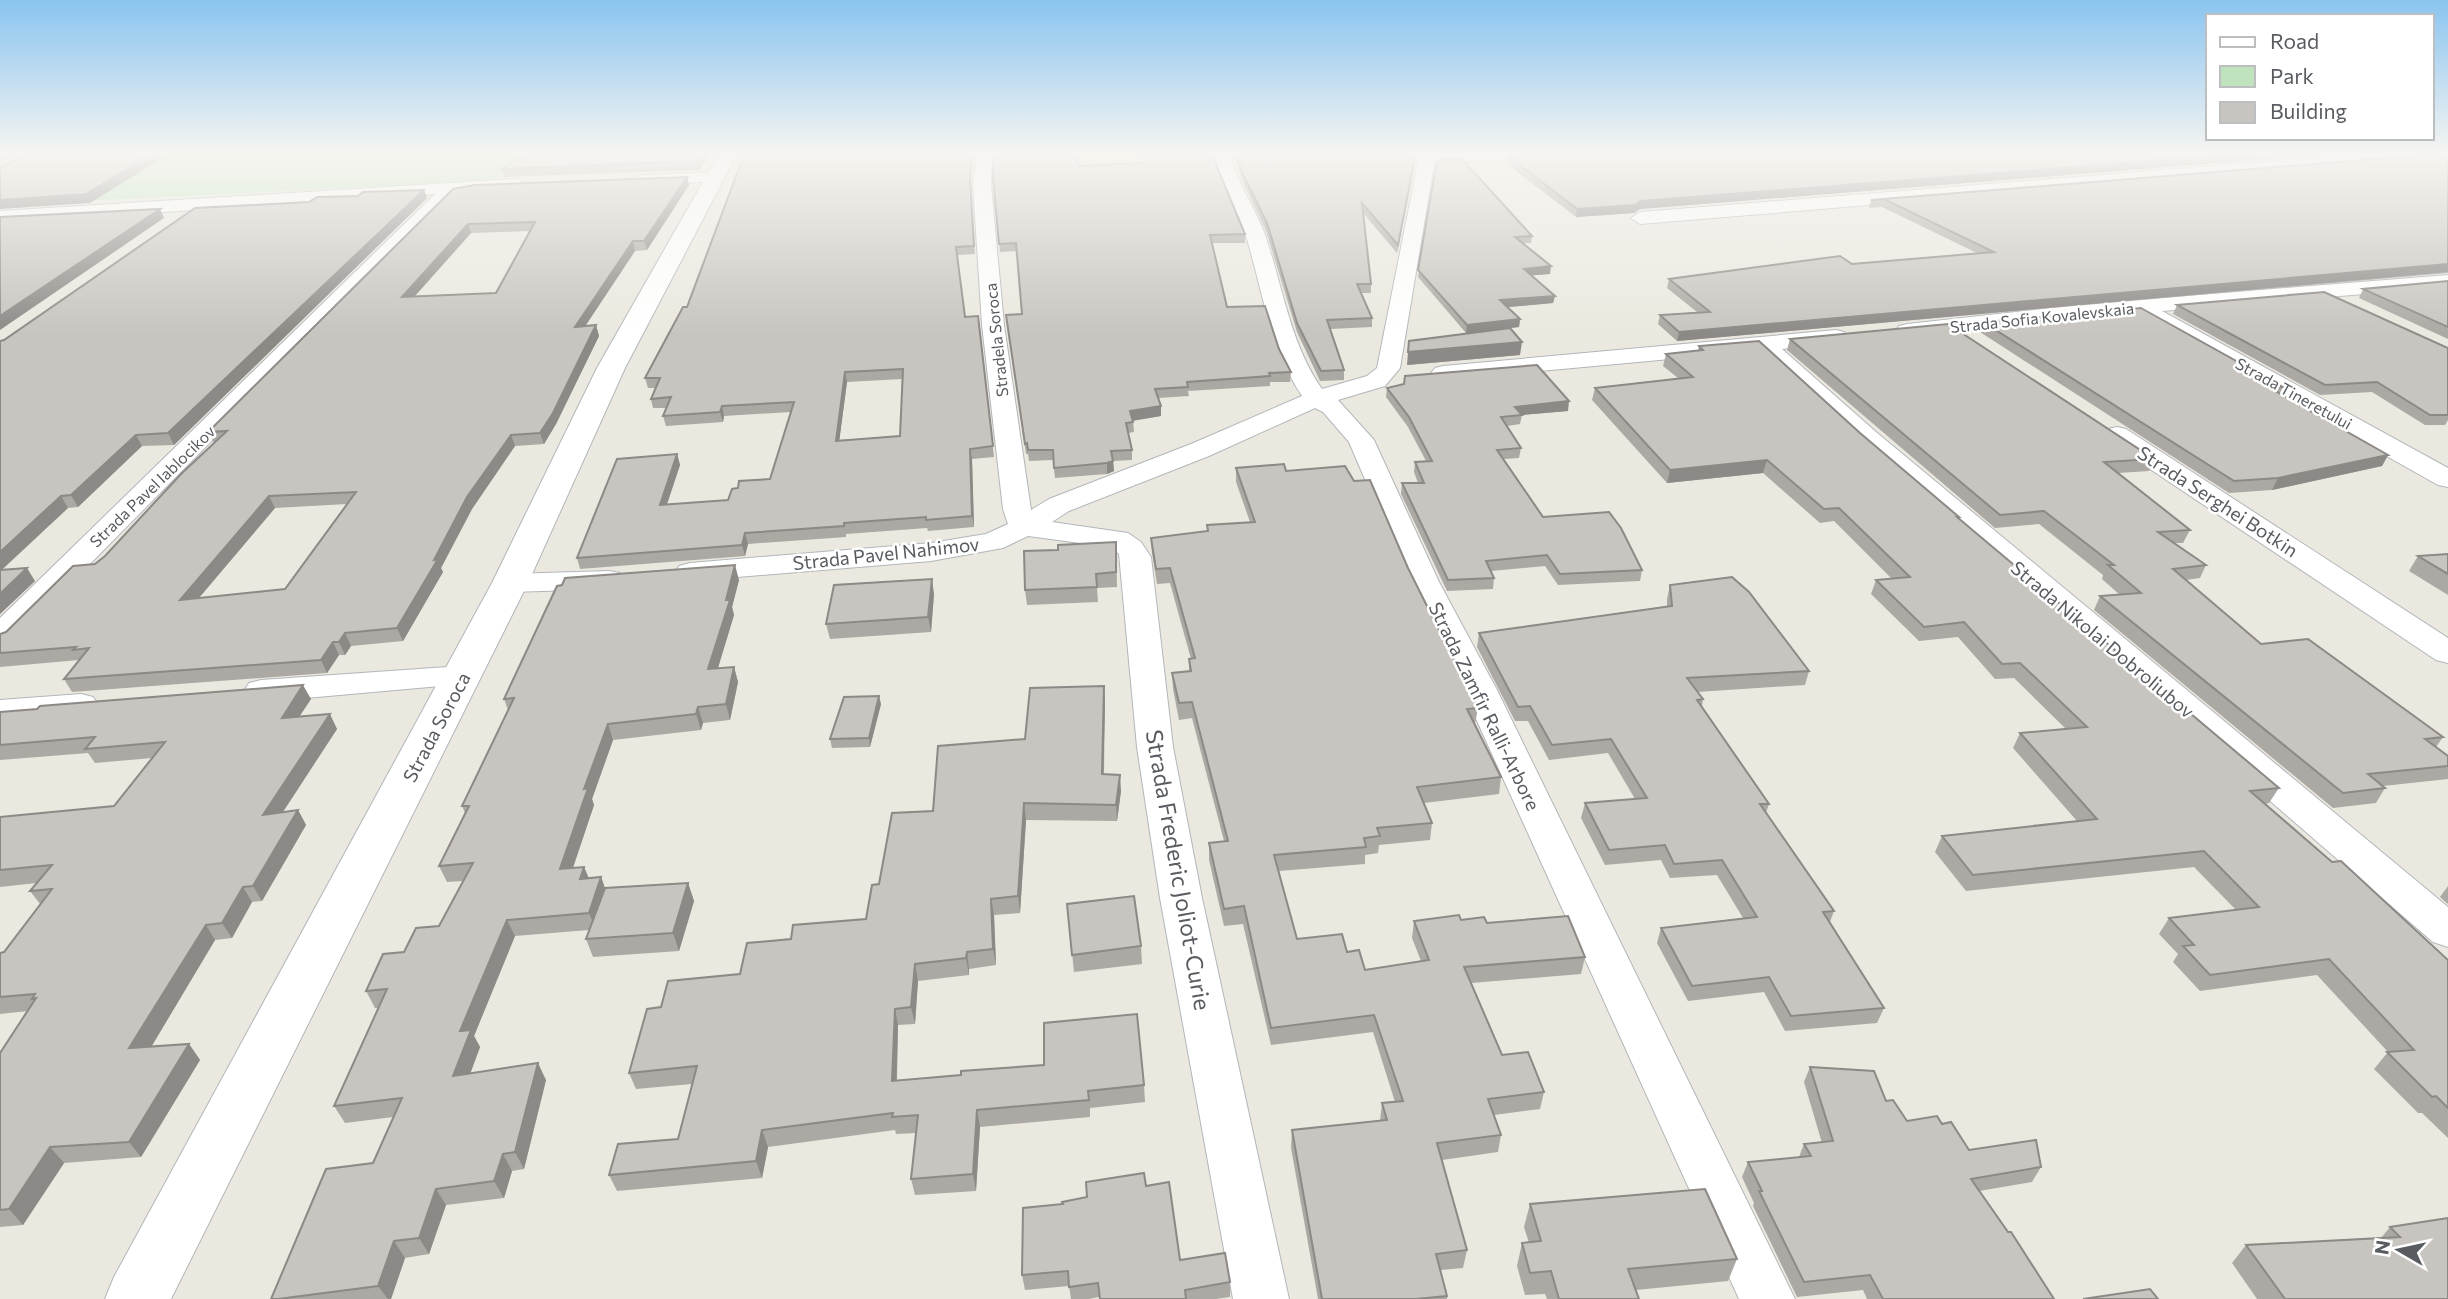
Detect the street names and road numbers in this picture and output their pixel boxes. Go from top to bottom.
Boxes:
street label: Stradela Sorocа [981,282,1011,398]
street label: Strada Sofia Kovalevskaia [1949,298,2135,336]
street label: Strada Tineretului [2233,353,2355,433]
street label: Strada Pavel Iablocikov [86,421,218,551]
street label: Strada Serghei Botkin [2134,441,2302,561]
street label: Strada Pavel Nahimov [792,532,981,574]
street label: Strada Nikolai Dobroliubov [2007,556,2199,722]
street label: Strada Zamfir Ralli-Arbore [1424,598,1546,814]
street label: Strada Soroca [397,668,475,786]
street label: Strada Frederic Joliot-Curie [1141,728,1217,1012]

